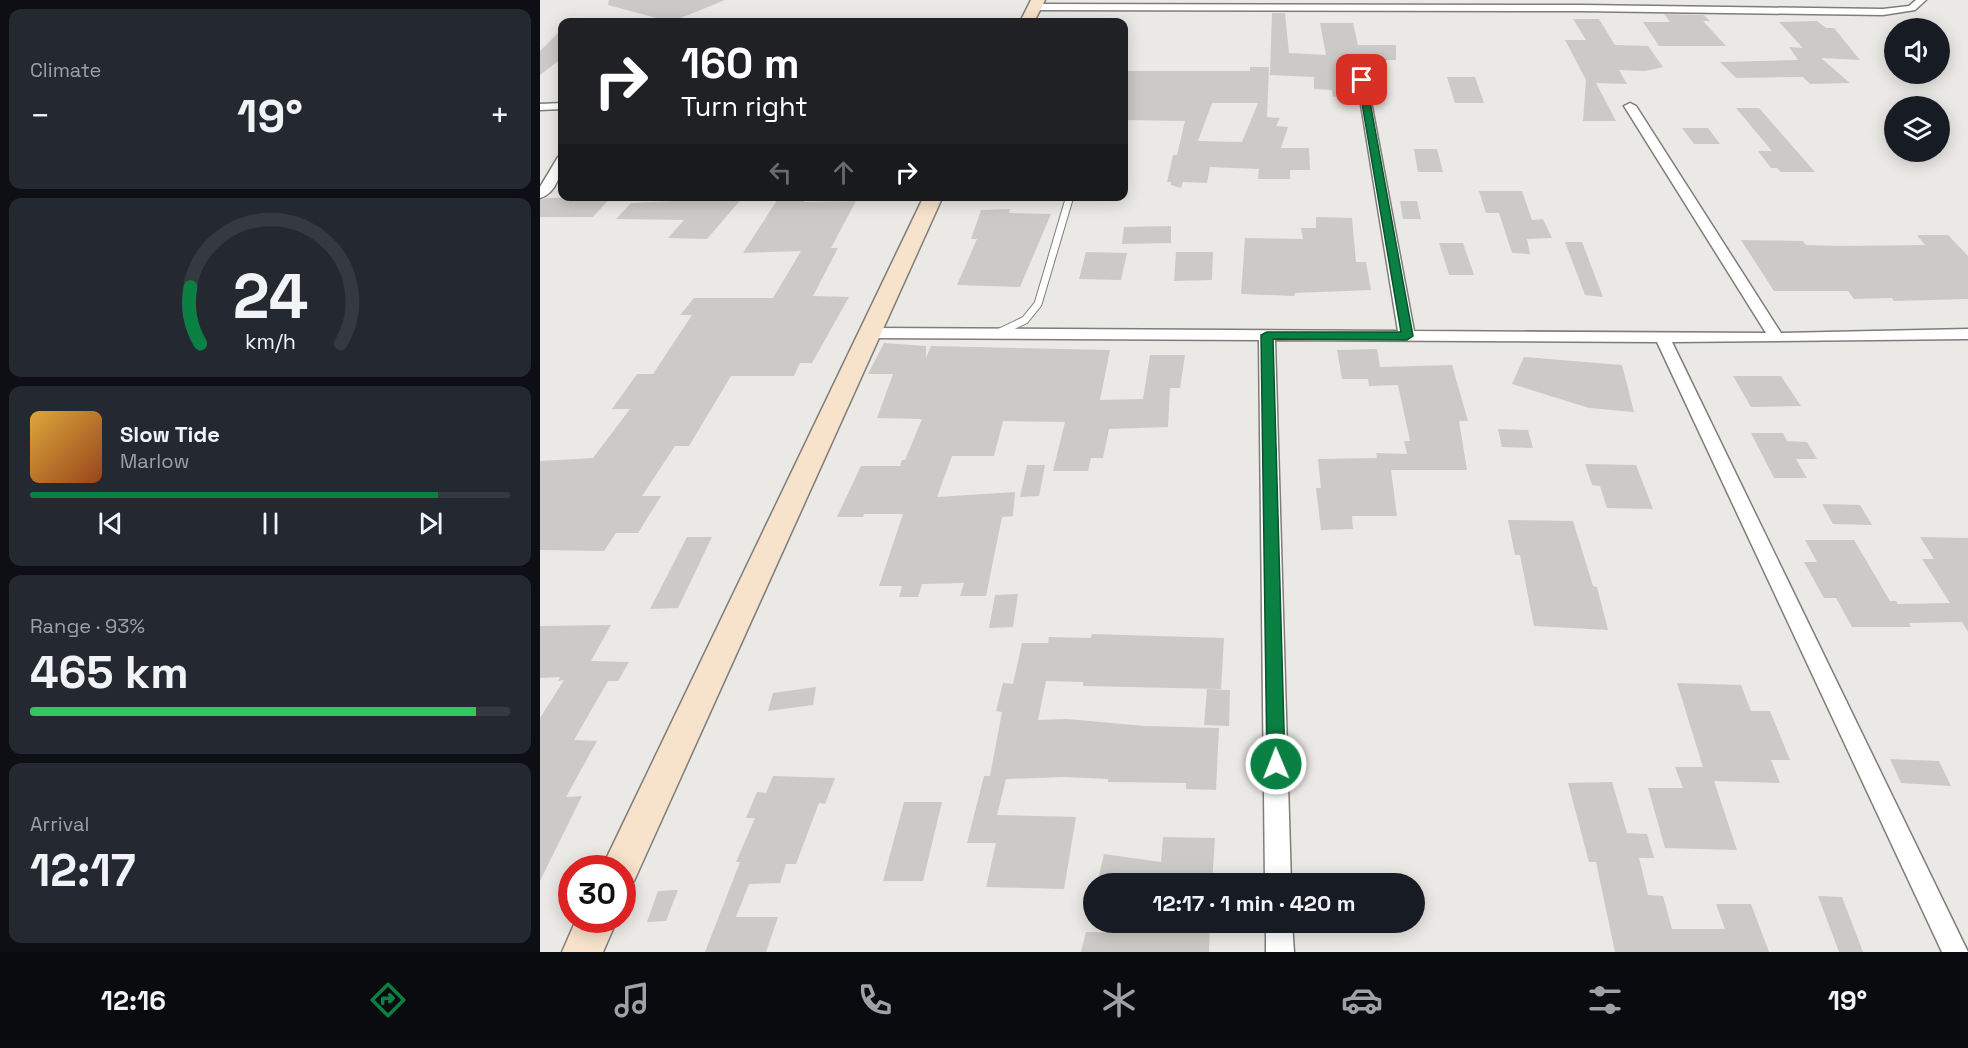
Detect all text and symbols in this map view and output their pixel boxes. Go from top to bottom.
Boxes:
map controls [1884,18,1950,162]
button: sound [1884,18,1950,84]
text: 160 m [681,37,800,90]
icon: right [582,42,660,120]
pin [1336,54,1387,105]
text: Climate [30,57,101,83]
icon: arrive [1345,63,1378,96]
text: 19° [237,88,303,145]
text: Turn right [681,89,808,124]
text: − [30,95,50,137]
text: + [490,95,510,137]
button: layers [1884,96,1950,162]
icon: left [764,156,797,189]
icon: ahead [827,156,860,189]
icon: right [890,156,923,189]
text: 24 [232,258,308,337]
text: km/h [244,329,296,356]
text: Slow Tide [120,420,220,448]
text: Marlow [120,448,189,474]
icon: previous [94,507,127,540]
icon: pause [254,507,287,540]
icon: next [414,507,447,540]
text: Range · 93% [30,613,145,639]
text: 465 km [30,644,189,701]
position arrow [1244,732,1308,796]
text: Arrival [30,811,89,837]
text: 12:17 [30,842,136,899]
speed limit sign: 30 [558,855,636,933]
text: 12:17 · 1 min · 420 m [1152,889,1356,917]
icon: directions [367,979,409,1021]
icon: music [611,979,653,1021]
icon: phone [854,979,896,1021]
icon: climate [1098,979,1140,1021]
icon: car [1341,979,1383,1021]
icon: filters [1584,979,1626,1021]
text: 12:16 [101,983,166,1018]
text: 19° [1828,983,1867,1018]

